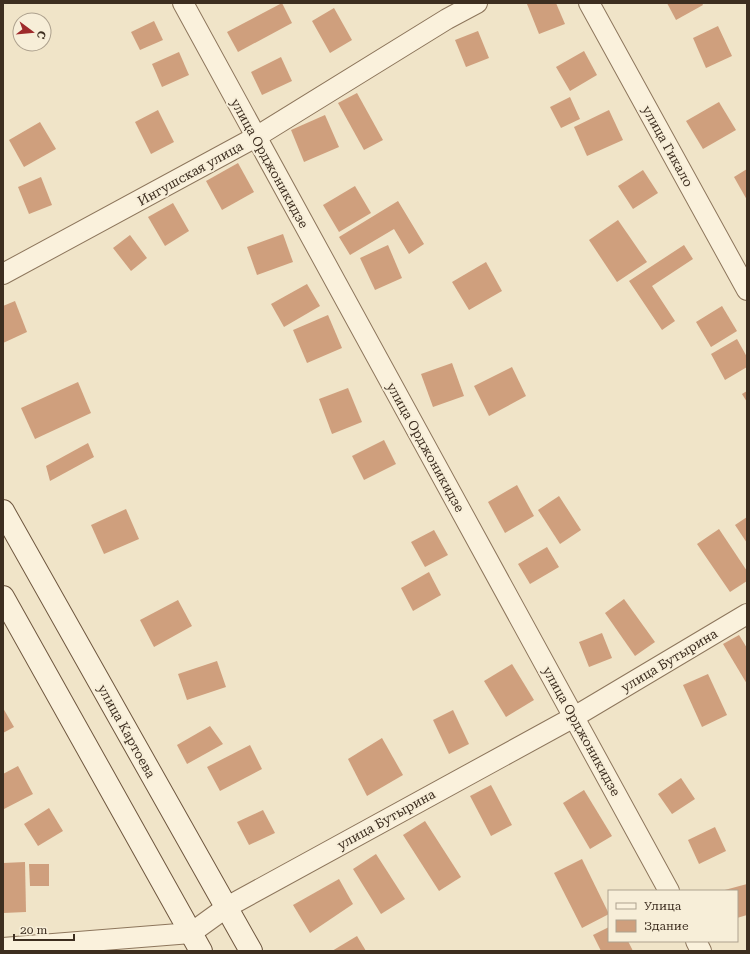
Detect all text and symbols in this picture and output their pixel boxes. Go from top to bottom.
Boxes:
north arrow [12,12,52,52]
text: С [34,29,48,40]
street label: улица Орджоникидзе [228,96,311,231]
street label: улица Гикало [639,103,696,189]
street label: Ингушская улица [135,138,246,209]
street label: улица Орджоникидзе [384,380,467,515]
street label: улица Бутырина [618,626,720,695]
street label: улица Орджоникидзе [540,664,623,799]
street label: улица Картоева [95,682,158,781]
street label: улица Бутырина [335,786,438,853]
legend [608,890,738,942]
text: Улица [644,899,682,913]
scale bar [14,916,74,942]
text: Здание [644,919,689,933]
text: 20 m [20,923,47,937]

